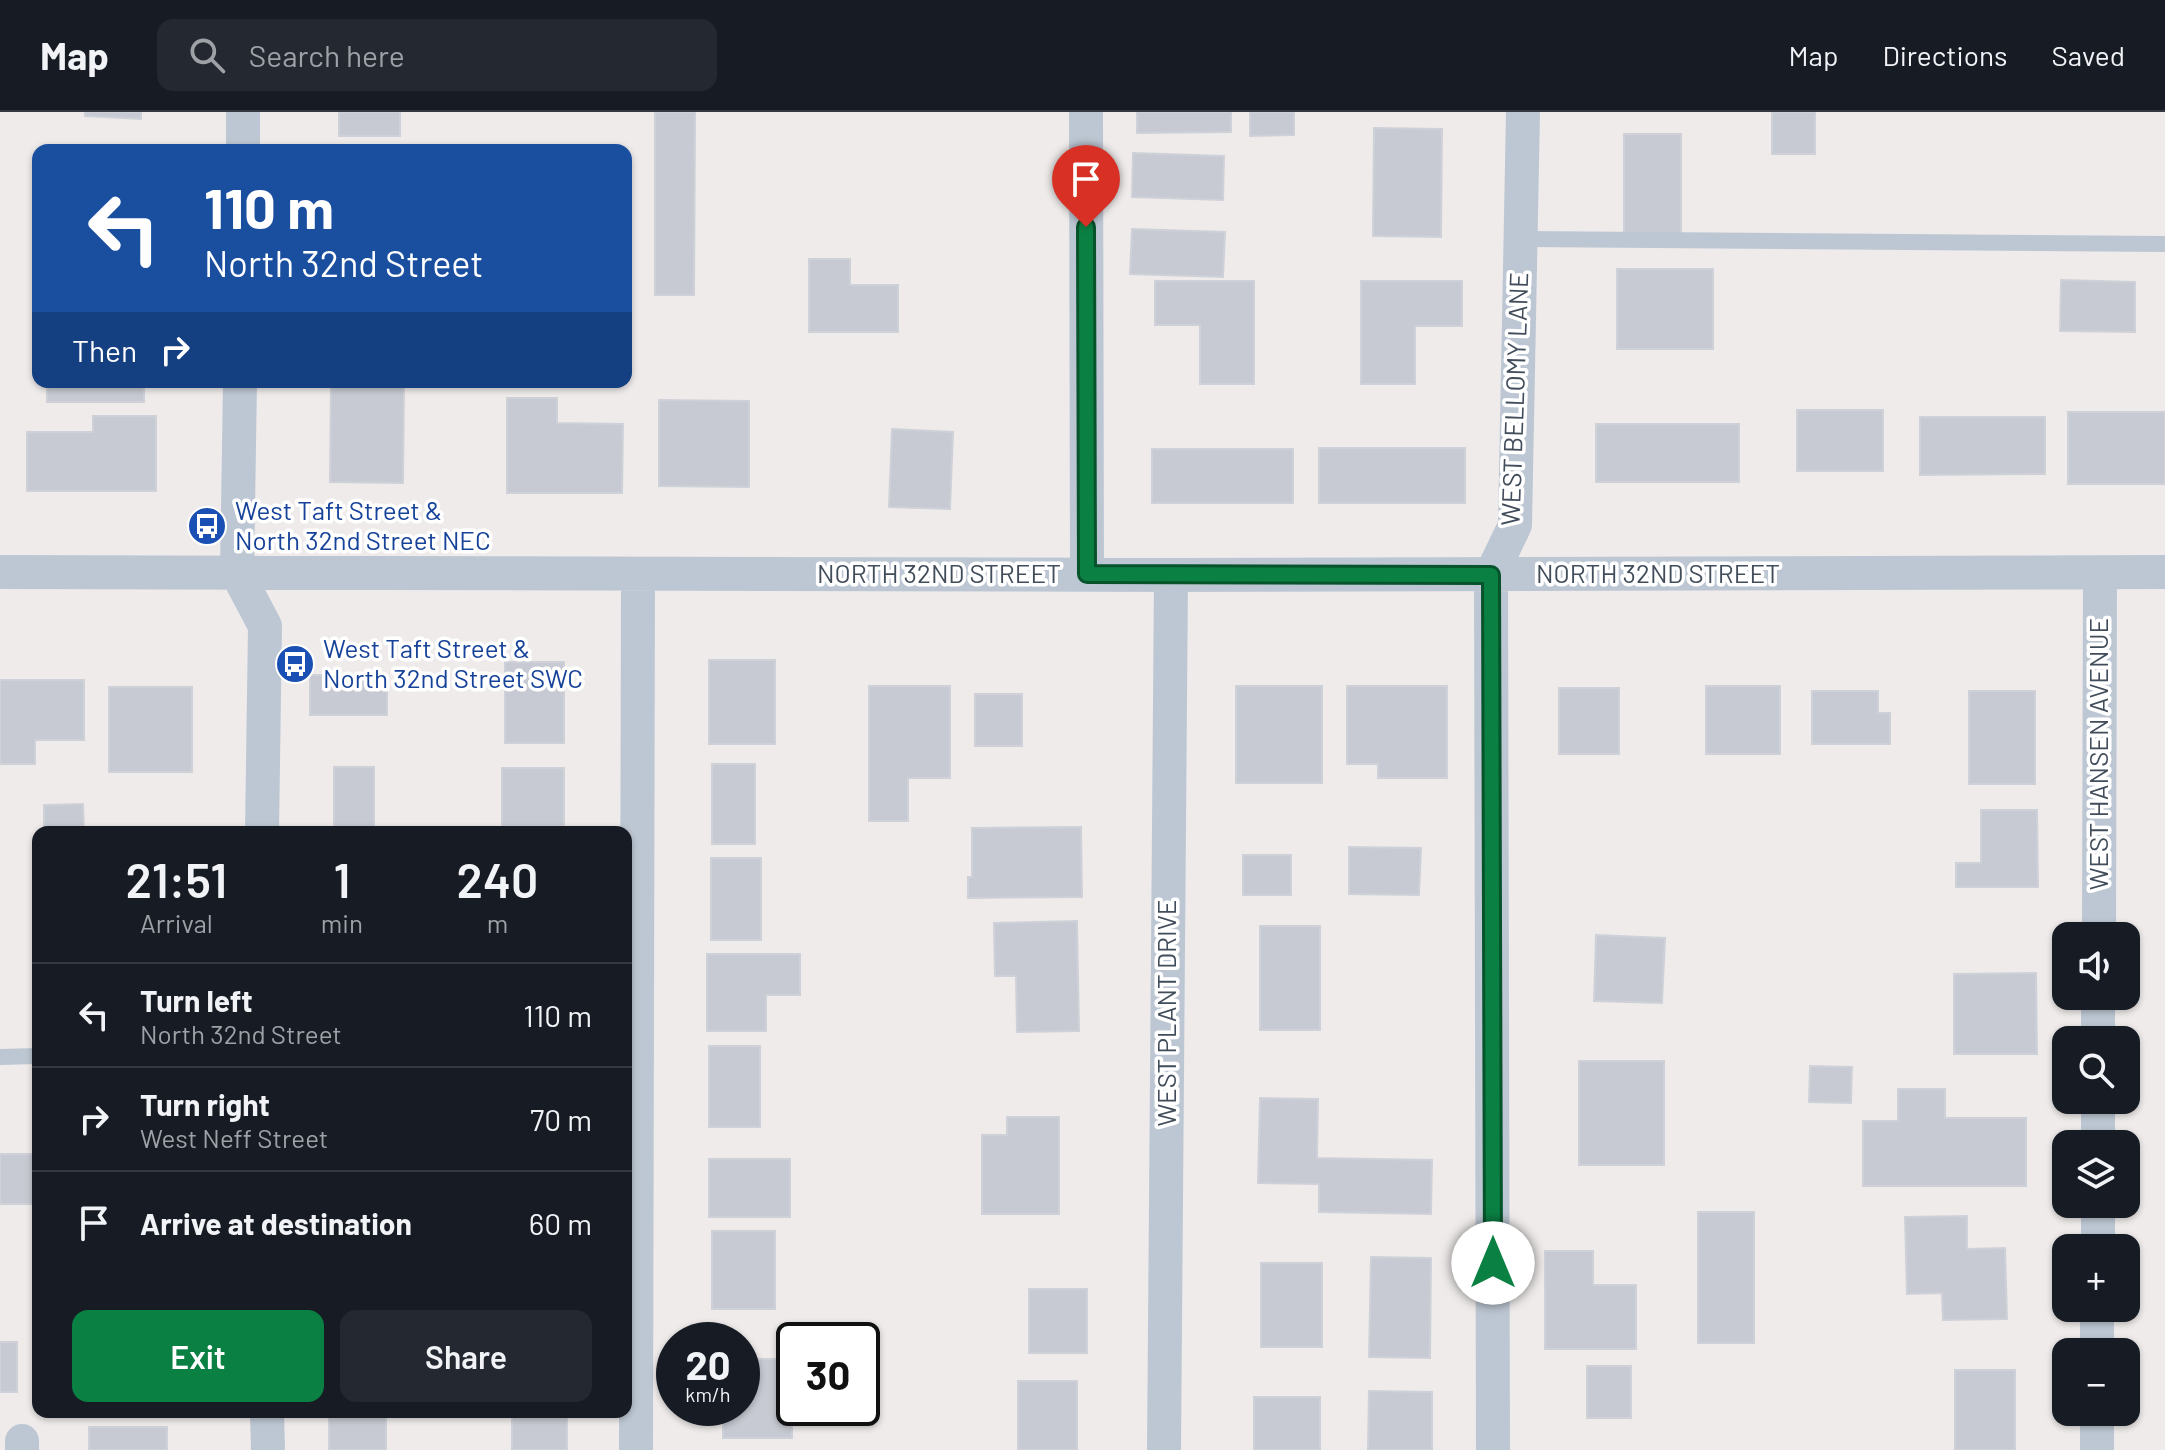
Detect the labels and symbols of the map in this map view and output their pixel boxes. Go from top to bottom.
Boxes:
pin [1052,145,1120,227]
street label: WEST BELLOMY LANE [1494,272,1533,526]
place label: West Taft Street & North 32nd Street NEC [235,494,491,555]
bus stop icon: West Taft Street & North 32nd Street NEC [186,505,228,547]
street label: NORTH 32ND STREET [817,557,1061,588]
street label: NORTH 32ND STREET [1536,557,1780,588]
street label: WEST HANSEN AVENUE [2082,618,2113,890]
place label: West Taft Street & North 32nd Street SWC [323,632,583,693]
bus stop icon: West Taft Street & North 32nd Street SWC [274,643,316,685]
street label: WEST PLANT DRIVE [1150,900,1181,1126]
position arrow [1451,1221,1535,1305]
speed limit sign: 30 [776,1322,880,1426]

